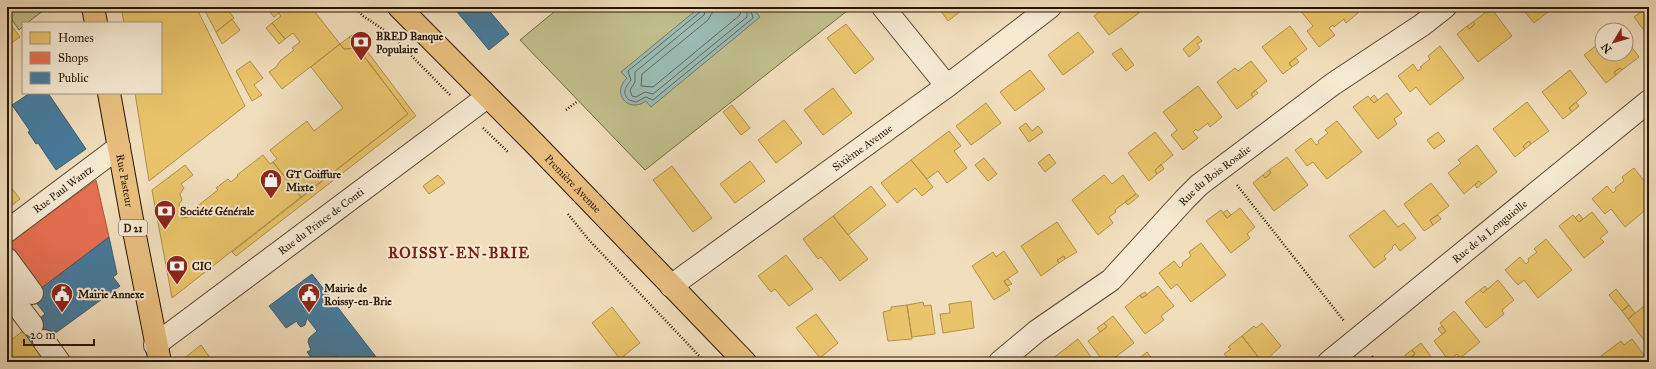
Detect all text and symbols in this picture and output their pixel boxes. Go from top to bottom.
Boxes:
legend [22,22,162,94]
north arrow [1594,22,1634,62]
bank icon: BRED Banque Populaire [348,29,374,62]
place label: BRED Banque Populaire [376,30,444,57]
text: Homes [58,31,94,45]
text: N [1598,40,1615,56]
text: Shops [58,51,88,65]
text: Public [58,71,89,85]
street label: Sixième Avenue [830,122,895,174]
street label: Rue du Bois Rosalie [1176,142,1254,208]
street label: Première Avenue [542,152,604,216]
street label: Rue Pasteur [113,153,136,209]
street label: Rue Paul Wantz [31,163,96,216]
shop icon: GT Coiffure Mixte [258,167,284,200]
place label: GT Coiffure Mixte [286,168,342,194]
street label: Rue du Prince de Conti [276,185,367,258]
street label: Rue de la Longuiolle [1450,197,1530,266]
bank icon: Société Générale [152,198,178,231]
place label: Société Générale [180,205,255,218]
road number: D 21 [119,220,147,236]
district label: ROISSY-EN-BRIE [388,244,530,262]
bank icon: CIC [164,253,190,286]
place label: CIC [192,260,212,273]
public building icon: Mairie Annexe [49,281,75,314]
public building icon: Mairie de Roissy-en-Brie [296,281,322,314]
place label: Mairie de Roissy-en-Brie [324,282,392,309]
place label: Mairie Annexe [78,288,145,301]
scale bar [24,321,94,347]
text: 20 m [30,328,56,342]

